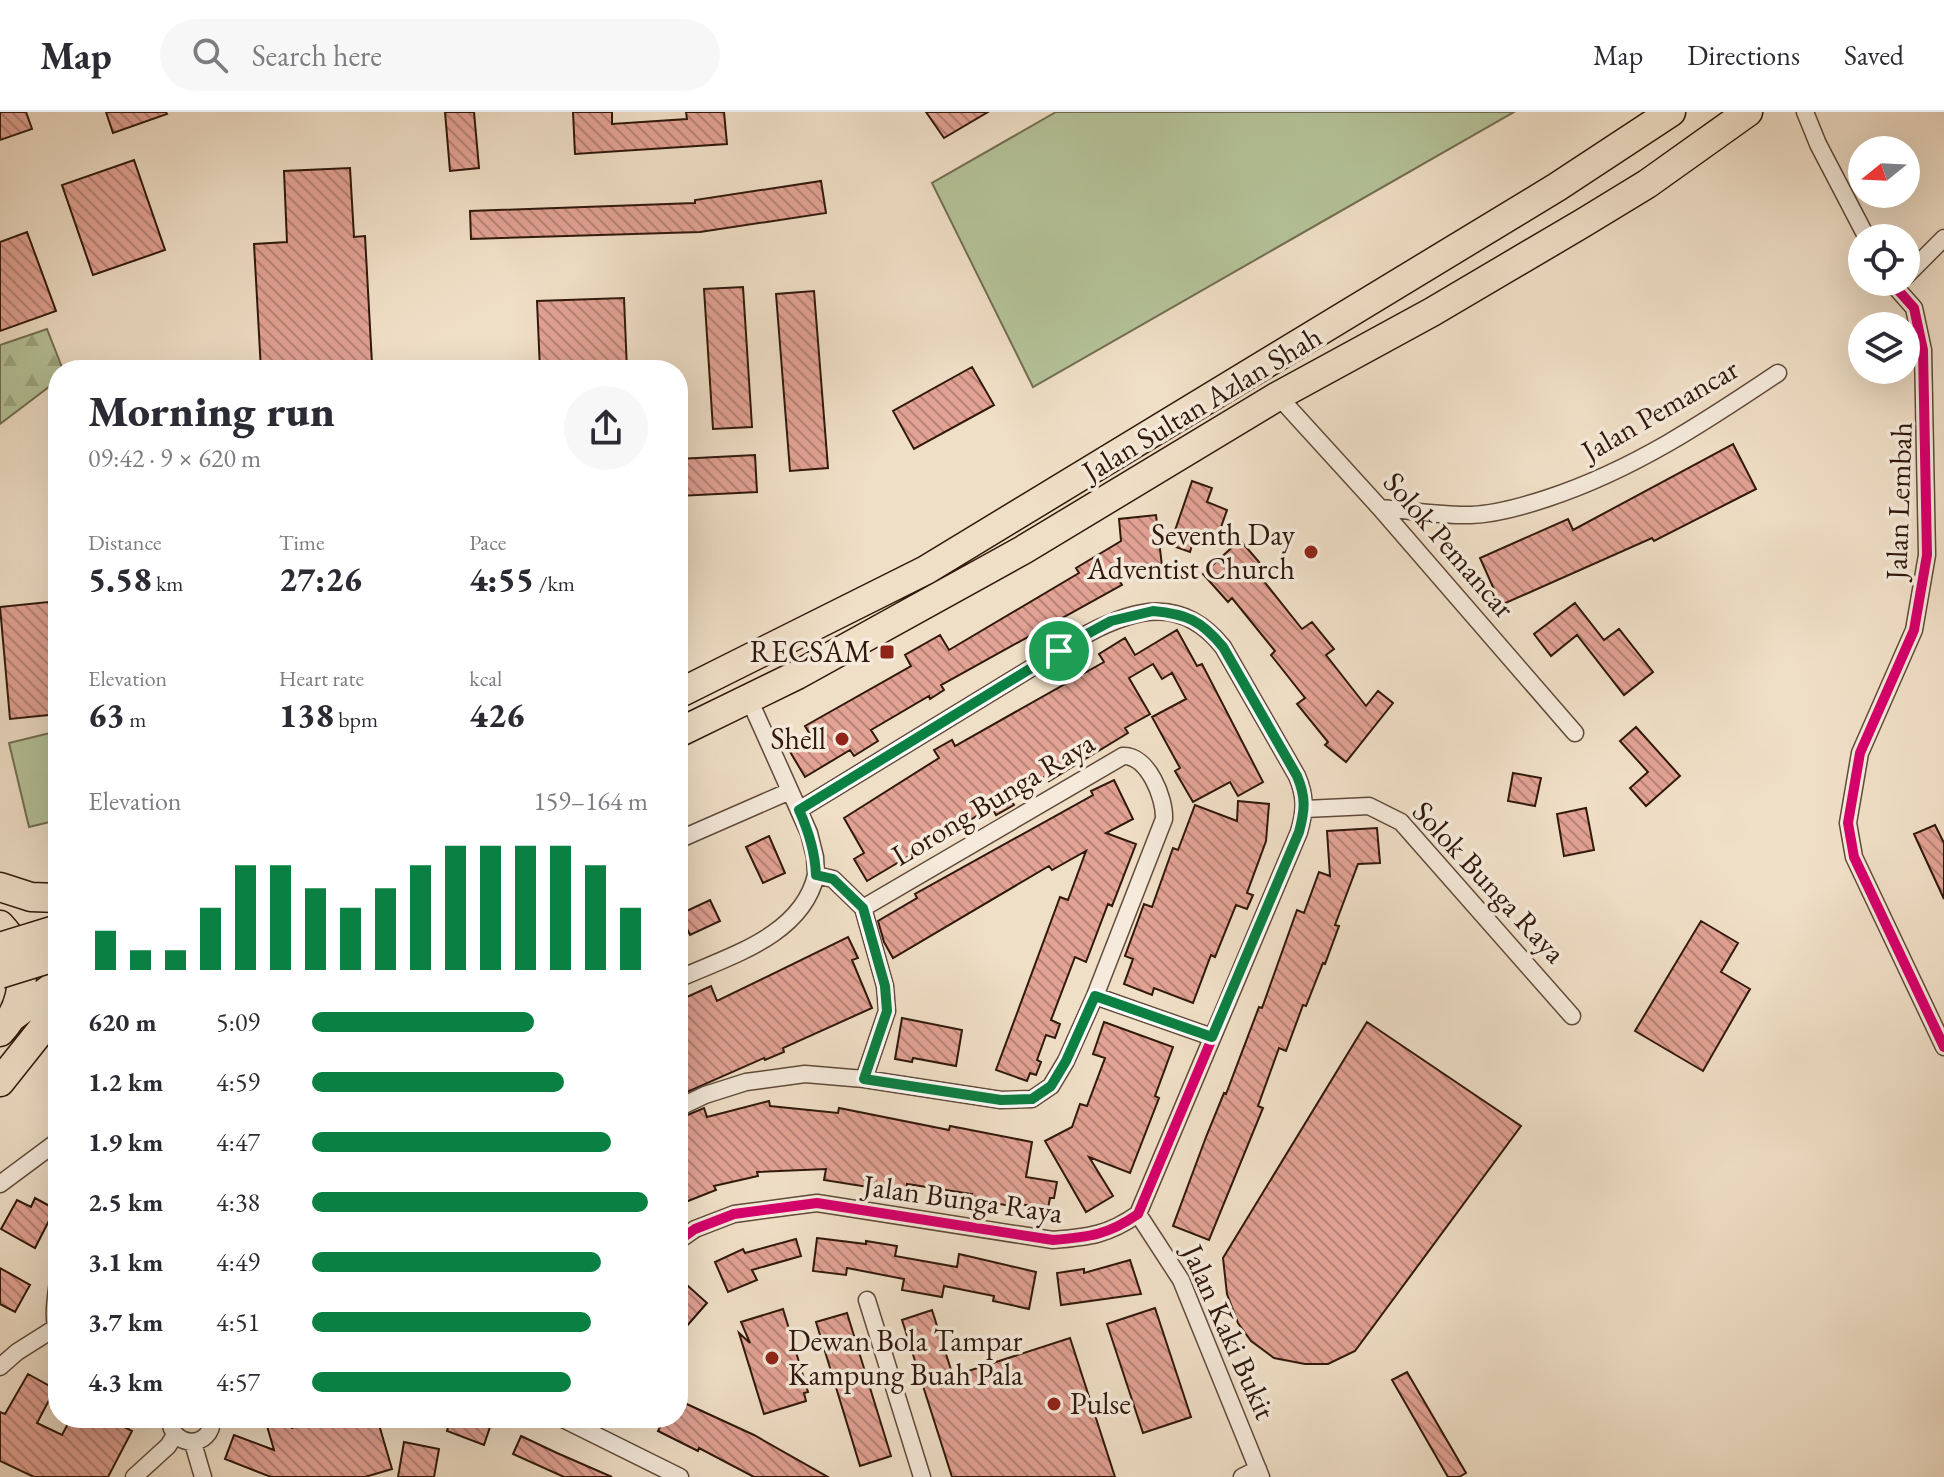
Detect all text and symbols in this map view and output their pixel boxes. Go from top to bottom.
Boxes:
search box [160,19,720,91]
text: Map [40,31,112,80]
icon: search [188,33,232,77]
text: Search here [252,36,382,75]
text: Map [1593,37,1643,73]
text: Directions [1687,37,1800,73]
text: Saved [1844,37,1904,73]
north arrow [1848,136,1920,208]
map controls [1848,136,1920,384]
button: locate [1848,224,1920,296]
button: layers [1848,312,1920,384]
street label: Jalan Sultan Azlan Shah [1072,317,1329,492]
street label: Jalan Pemancar [1572,349,1745,472]
text: Morning run [88,382,335,439]
button: share [564,386,648,470]
street label: Jalan Lembah [1876,421,1921,584]
text: 09:42 · 9 × 620 m [88,441,261,475]
street label: Solok Pemancar [1375,463,1524,626]
place label: Seventh Day Adventist Church [1086,515,1296,588]
text: Distance [88,528,161,557]
text: Time [279,528,324,557]
text: Pace [469,528,506,557]
marker: Seventh Day Adventist Church [1302,543,1320,561]
text: 5.58 [88,557,152,601]
text: 27:26 [279,557,362,601]
text: 4:55 [469,557,534,601]
text: km [152,569,183,598]
text: /km [534,569,575,598]
pin [1025,617,1093,685]
icon: arrive [1037,629,1081,673]
place label: RECSAM [750,632,871,671]
marker: RECSAM [878,643,896,661]
text: Elevation [88,664,167,693]
text: Heart rate [279,664,364,693]
text: kcal [469,664,502,693]
text: 63 [88,693,125,737]
text: 138 [279,693,334,737]
text: 426 [469,693,524,737]
text: m [125,705,146,734]
text: bpm [334,705,378,734]
place label: Shell [771,719,826,758]
street label: Lorong Bunga Raya [884,723,1101,875]
marker: Shell [833,730,851,748]
text: Elevation [88,784,182,818]
text: 159–164 m [533,784,648,818]
street label: Solok Bunga Raya [1404,792,1575,971]
text: 620 m [88,1005,156,1039]
text: 5:09 [216,1005,260,1039]
text: 1.2 km [88,1065,163,1099]
text: 4:59 [216,1065,260,1099]
text: 1.9 km [88,1125,163,1159]
text: 4:47 [216,1125,260,1159]
street label: Jalan Bunga Raya [858,1165,1065,1232]
text: 2.5 km [88,1185,163,1219]
text: 4:38 [216,1185,260,1219]
street label: Jalan Kaki Bukit [1172,1236,1286,1426]
text: 3.1 km [88,1245,163,1279]
text: 4:49 [216,1245,260,1279]
text: 3.7 km [88,1305,163,1339]
text: 4:51 [216,1305,260,1339]
place label: Dewan Bola Tampar Kampung Buah Pala [788,1321,1023,1394]
marker: Dewan Bola Tampar Kampung Buah Pala [763,1349,781,1367]
text: 4.3 km [88,1365,163,1399]
text: 4:57 [216,1365,260,1399]
place label: Pulse [1070,1384,1131,1423]
marker: Pulse [1045,1395,1063,1413]

